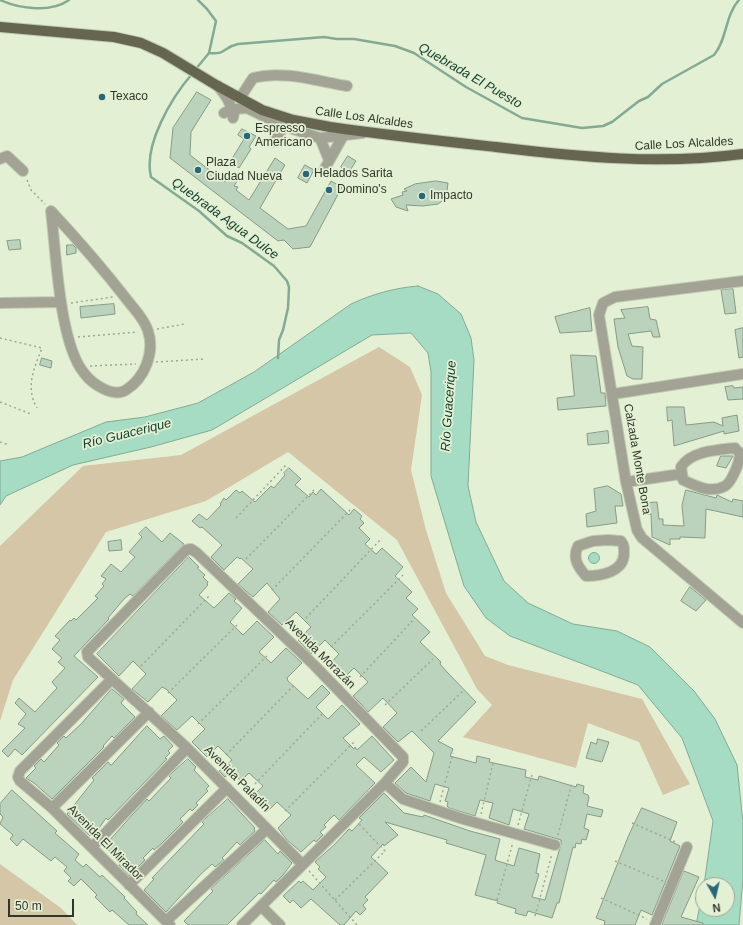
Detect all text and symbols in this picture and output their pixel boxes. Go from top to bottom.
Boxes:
water label: Quebrada El Puesto [415,40,525,112]
place label: Texaco [110,90,148,104]
marker: Texaco [97,92,107,102]
street label: Calle Los Alcaldes [314,104,414,132]
place label: Espresso Americano [255,122,312,150]
marker: Espresso Americano [242,131,252,141]
street label: Calle Los Alcaldes [634,134,734,154]
place label: Plaza Ciudad Nueva [206,156,282,184]
marker: Plaza Ciudad Nueva [193,165,203,175]
place label: Helados Sarita [314,167,393,181]
marker: Helados Sarita [301,169,311,179]
water label: Quebrada Agua Dulce [168,175,282,263]
place label: Domino's [337,183,387,197]
marker: Domino's [324,185,334,195]
place label: Impacto [430,189,473,203]
marker: Impacto [417,191,427,201]
water label: Río Guacerique [438,360,460,452]
street label: Calzada Monte Bona [620,403,654,515]
water label: Río Guacerique [81,415,173,453]
street label: Avenida Morazán [282,616,358,692]
street label: Avenida Paladín [201,743,273,815]
street label: Avenida El Mirador [64,802,146,884]
north arrow [695,877,735,917]
scale bar [10,891,76,917]
text: 50 m [15,899,42,913]
text: N [712,901,721,914]

